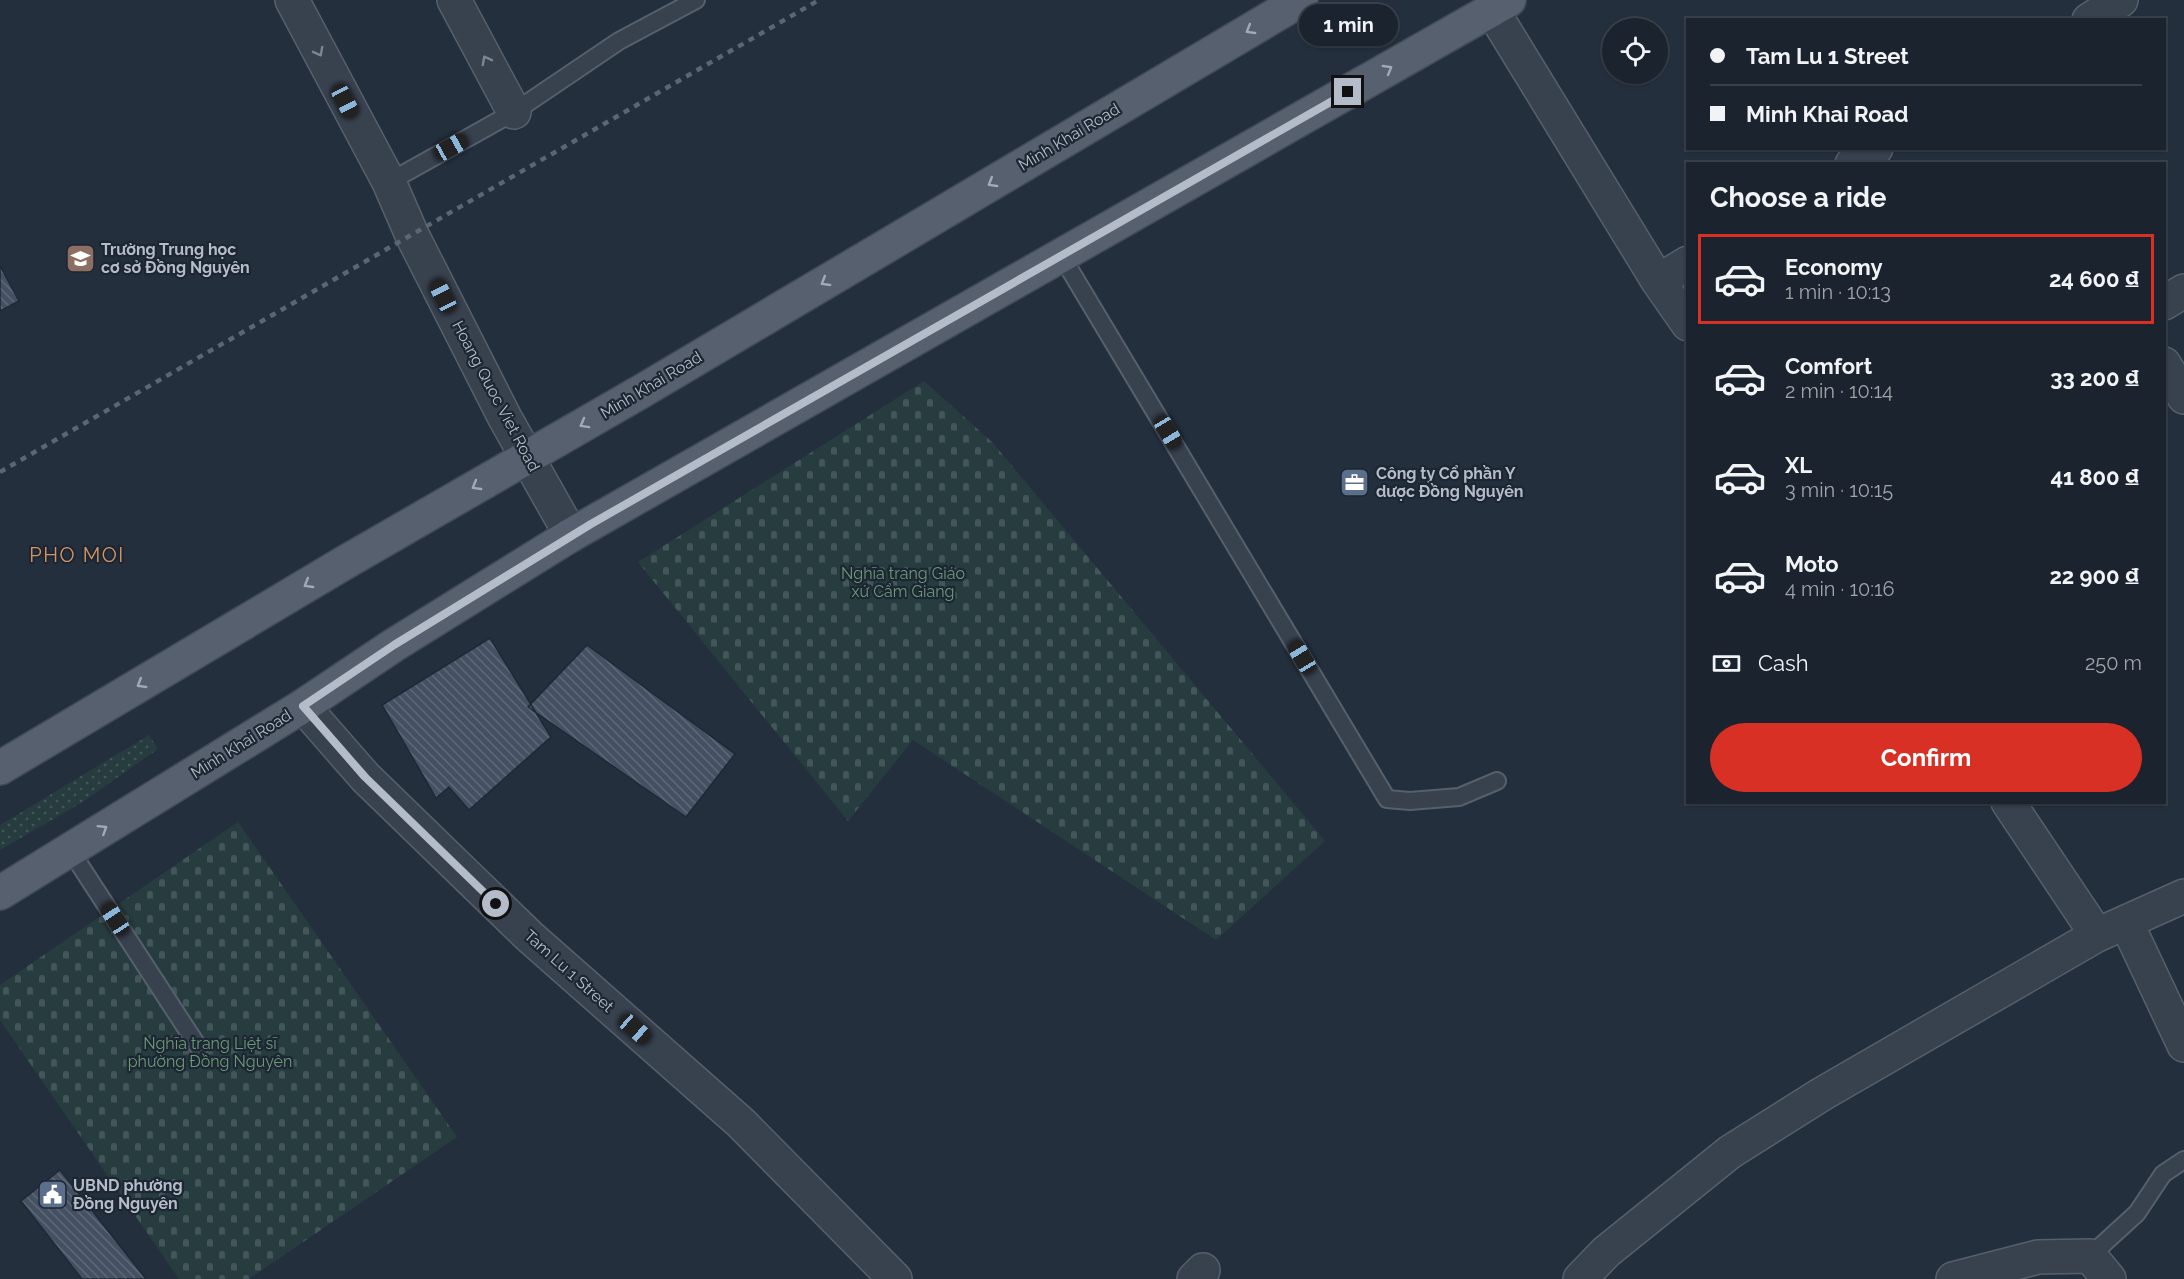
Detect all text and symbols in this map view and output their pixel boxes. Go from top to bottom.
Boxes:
callout: 1 min [1298,5,1398,47]
text: 1 min [1323,13,1374,37]
map controls [1602,18,1668,84]
button: locate [1602,18,1668,84]
one-way arrow [1246,22,1256,34]
text: Tam Lu 1 Street [1746,43,1909,69]
one-way arrow [312,45,323,56]
one-way arrow [482,56,493,67]
one-way arrow [1382,65,1392,76]
route end [1334,78,1361,105]
car [329,81,361,121]
street label: Minh Khai Road [1015,99,1123,175]
text: Minh Khai Road [1746,101,1908,127]
car [431,130,471,164]
one-way arrow [988,176,998,187]
text: Choose a ride [1710,182,1886,213]
place label: Trường Trung học cơ sở Đồng Nguyên [101,240,250,277]
school or university icon: Trường Trung học cơ sở Đồng Nguyên [64,242,96,274]
icon: car [1713,252,1767,306]
text: Economy [1785,254,1883,280]
text: 24 600 ₫ [2049,266,2139,292]
one-way arrow [820,275,831,287]
car [427,276,459,316]
text: 1 min · 10:13 [1785,280,1891,304]
street label: Hoang Quoc Viet Road [448,317,544,475]
street label: Minh Khai Road [597,347,705,423]
icon: car [1713,351,1767,405]
text: Comfort [1785,353,1872,379]
text: 33 200 ₫ [2050,365,2139,391]
text: 2 min · 10:14 [1785,379,1893,403]
car [1151,412,1185,452]
one-way arrow [580,417,590,428]
icon: car [1713,450,1767,504]
text: XL [1785,452,1812,478]
place label: Công ty Cổ phần Y dược Đồng Nguyên [1376,464,1524,501]
text: 41 800 ₫ [2051,464,2139,490]
office icon: Công ty Cổ phần Y dược Đồng Nguyên [1339,466,1371,498]
one-way arrow [472,478,482,490]
text: 3 min · 10:15 [1785,478,1893,502]
district label: PHO MOI [29,543,125,567]
icon: car [1713,549,1767,603]
text: Moto [1785,551,1839,577]
text: 22 900 ₫ [2049,563,2139,589]
park label: Nghĩa trang Giáo xứ Cẩm Giang [841,564,965,601]
one-way arrow [304,577,314,589]
text: 4 min · 10:16 [1785,577,1895,601]
car [1285,637,1319,677]
icon: cash [1710,647,1743,680]
text: Cash [1758,650,1809,676]
text: 250 m [2085,651,2142,675]
one-way arrow [137,677,147,689]
street label: Minh Khai Road [187,706,295,782]
button: Confirm [1710,723,2142,792]
one-way arrow [97,824,107,836]
route start [482,890,509,917]
car [98,899,132,939]
street label: Tam Lu 1 Street [520,926,618,1017]
car [616,1010,654,1048]
park label: Nghĩa trang Liệt sĩ phường Đồng Nguyên [128,1034,292,1071]
place label: UBND phường Đồng Nguyên [73,1176,183,1213]
public building icon: UBND phường Đồng Nguyên [36,1178,68,1210]

